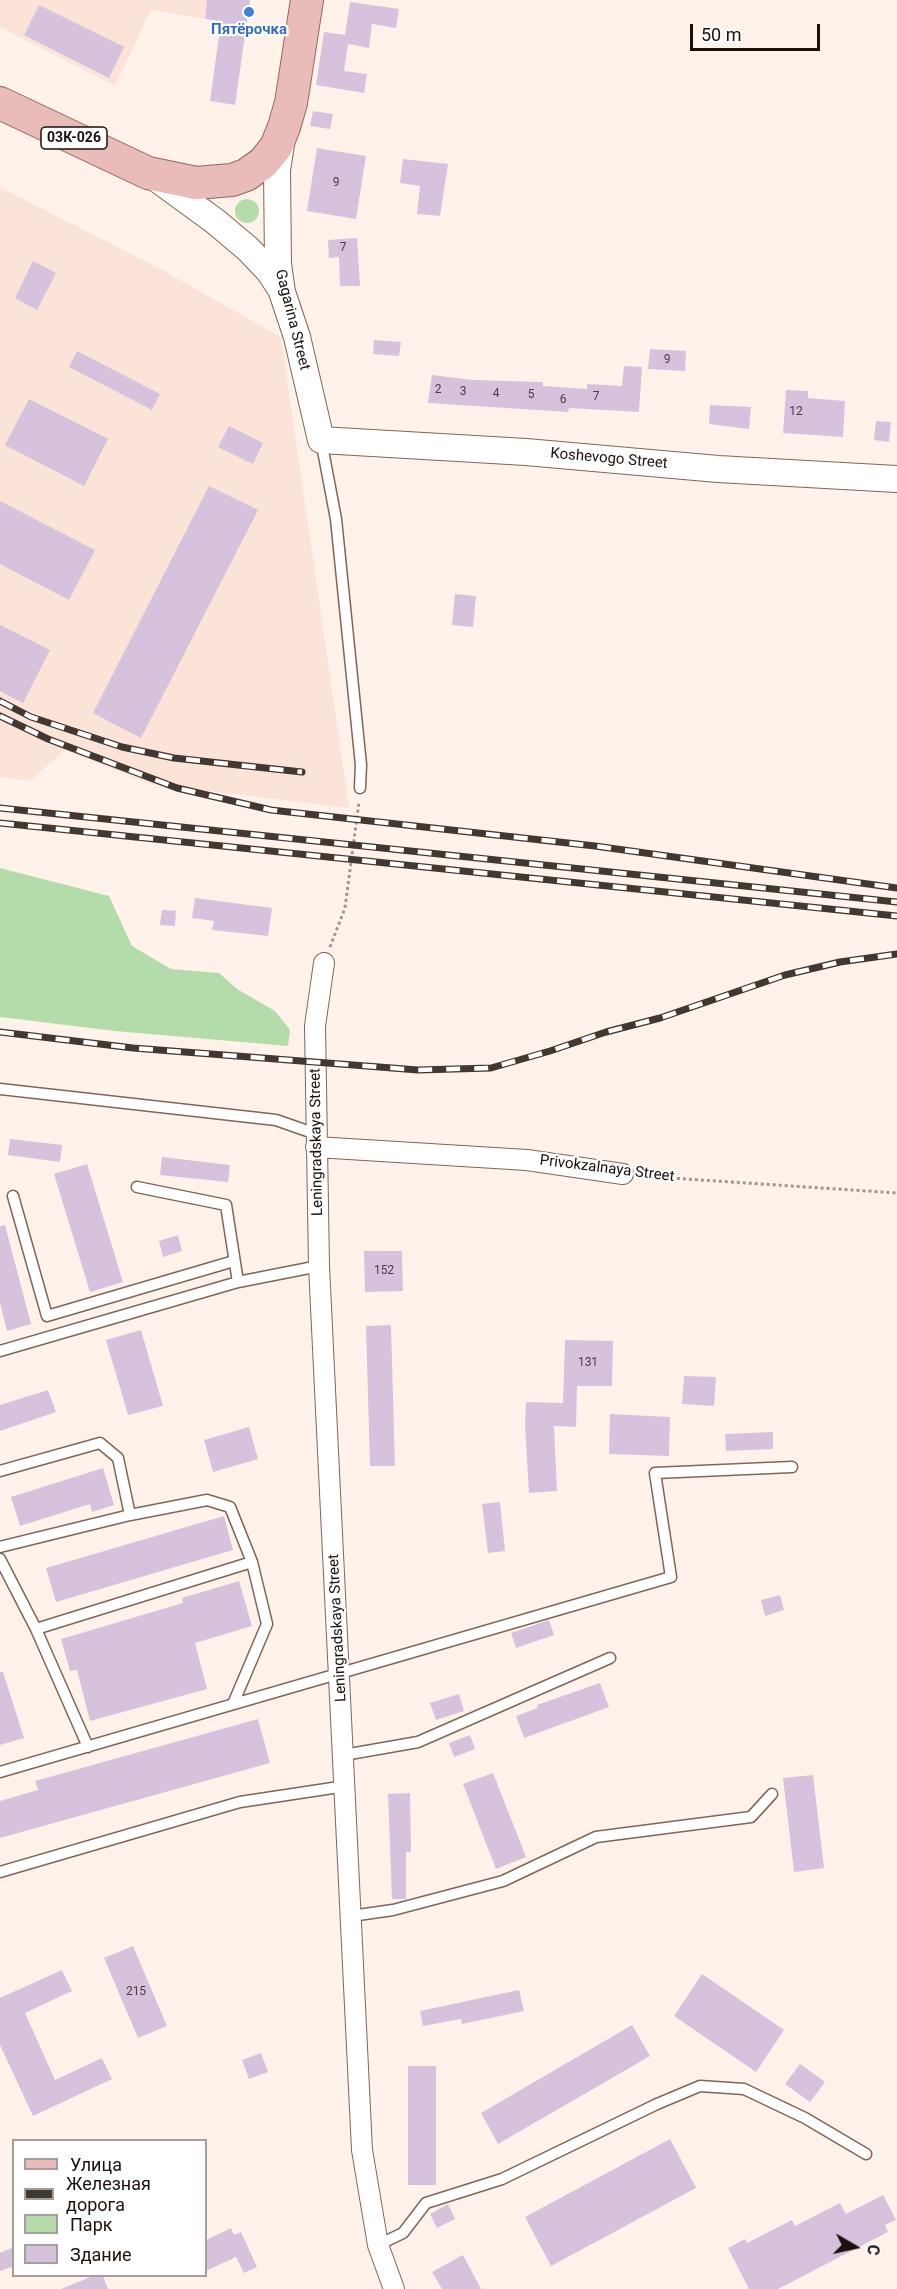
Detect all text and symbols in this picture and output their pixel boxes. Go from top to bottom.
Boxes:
marker: Пятёрочка [242,5,256,19]
scale bar [693,12,824,50]
place label: Пятёрочка [211,21,287,39]
text: 50 m [701,24,741,45]
road number: 03К-026 [41,127,107,149]
house number: 9 [333,176,339,190]
house number: 7 [340,241,346,255]
street label: Gagarina Street [271,268,313,372]
house number: 9 [664,353,670,367]
house number: 2 [435,383,441,397]
house number: 3 [460,385,466,399]
house number: 4 [493,387,499,401]
house number: 5 [528,388,534,402]
house number: 7 [593,390,599,404]
house number: 6 [560,393,566,407]
house number: 12 [789,405,803,419]
street label: Koshevogo Street [550,445,668,473]
street label: Leningradskaya Street [307,1068,327,1216]
street label: Privokzalnaya Street [539,1152,675,1186]
house number: 152 [374,1264,394,1278]
house number: 131 [578,1356,598,1370]
street label: Leningradskaya Street [325,1554,351,1702]
house number: 215 [126,1985,146,1999]
legend [12,2139,207,2277]
text: Улица [70,2154,122,2175]
text: Железная дорога [66,2173,151,2215]
text: Парк [70,2214,112,2235]
north arrow [825,2217,885,2277]
text: С [863,2243,883,2257]
text: Здание [70,2244,132,2265]

